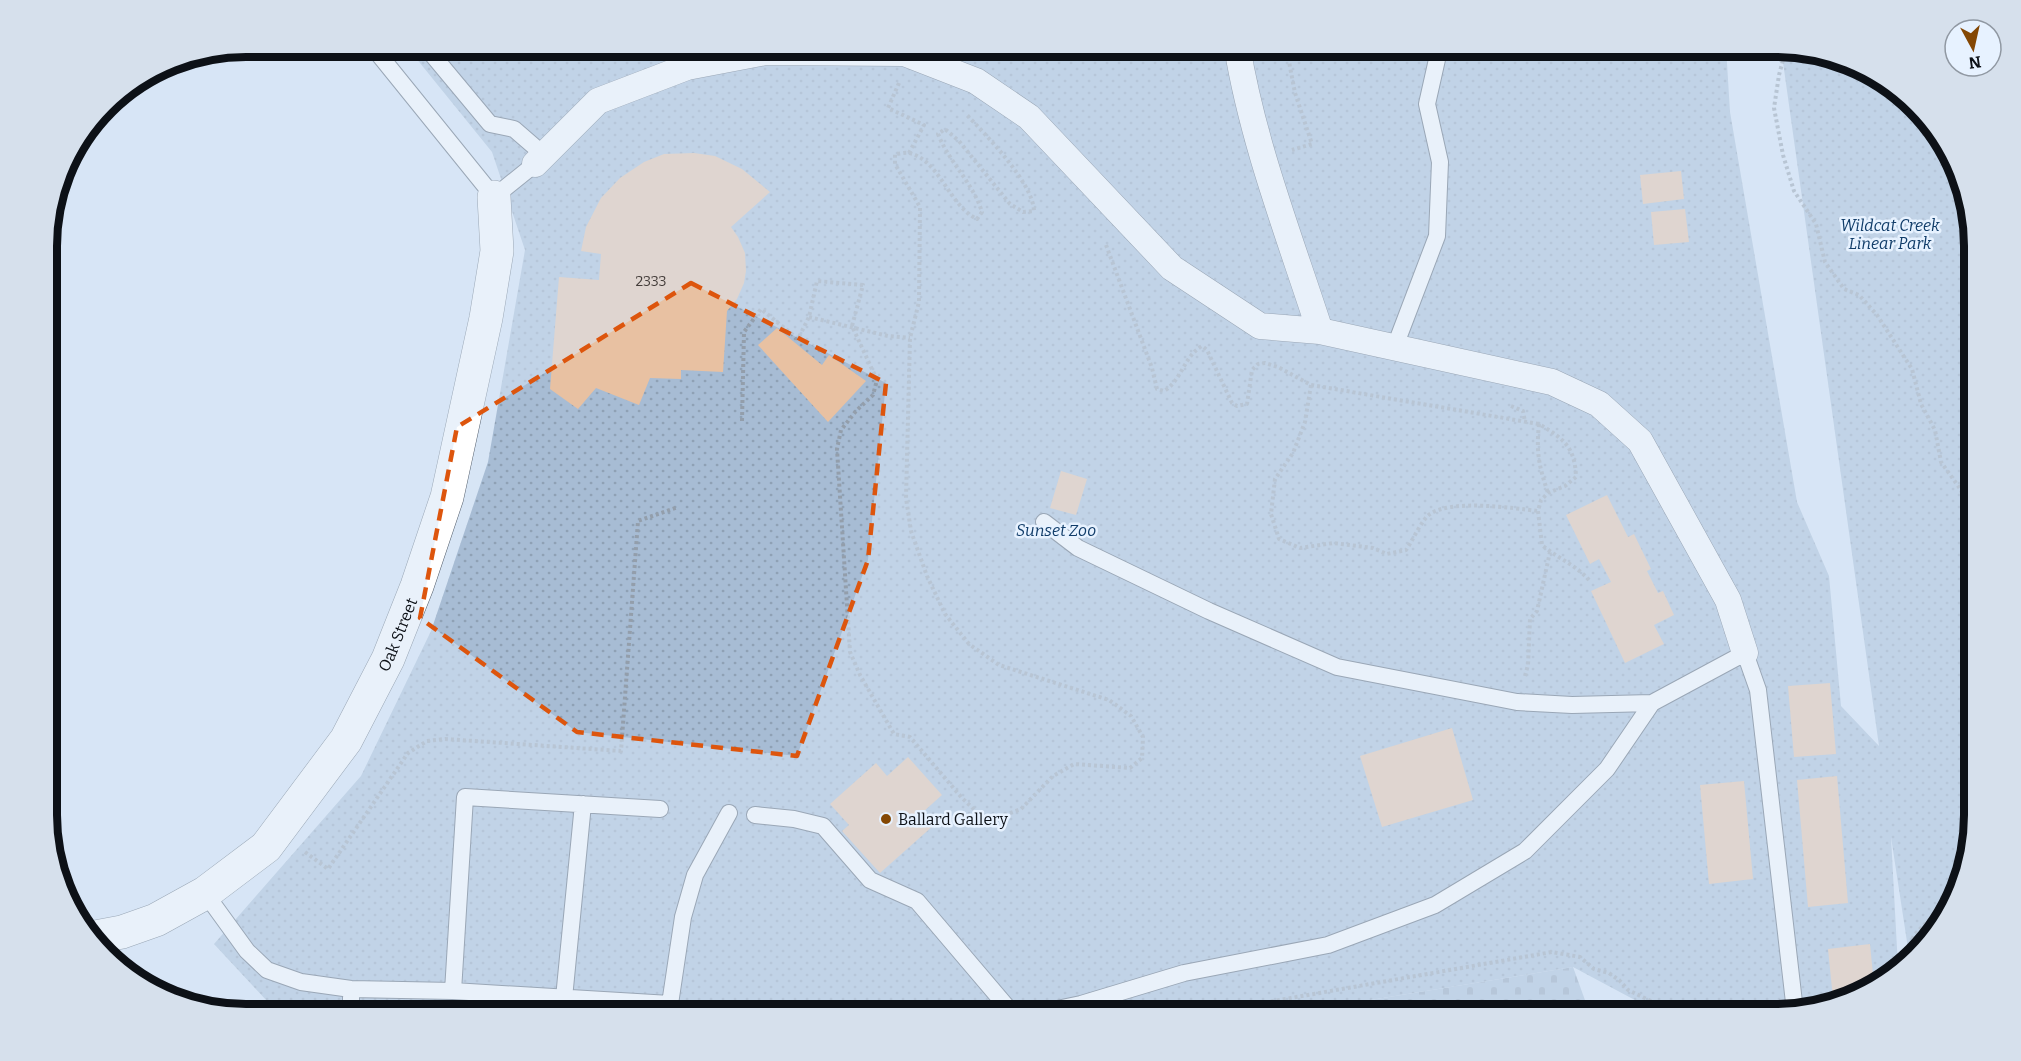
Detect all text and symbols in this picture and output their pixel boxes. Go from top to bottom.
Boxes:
north arrow [1943,18,2003,78]
text: N [1968,52,1982,73]
park label: Wildcat Creek Linear Park [1840,216,1940,253]
house number: 2333 [635,273,667,290]
park label: Sunset Zoo [1016,521,1096,540]
street label: Oak Street [374,595,421,675]
place label: Ballard Gallery [898,810,1008,829]
marker: Ballard Gallery [879,812,893,826]

